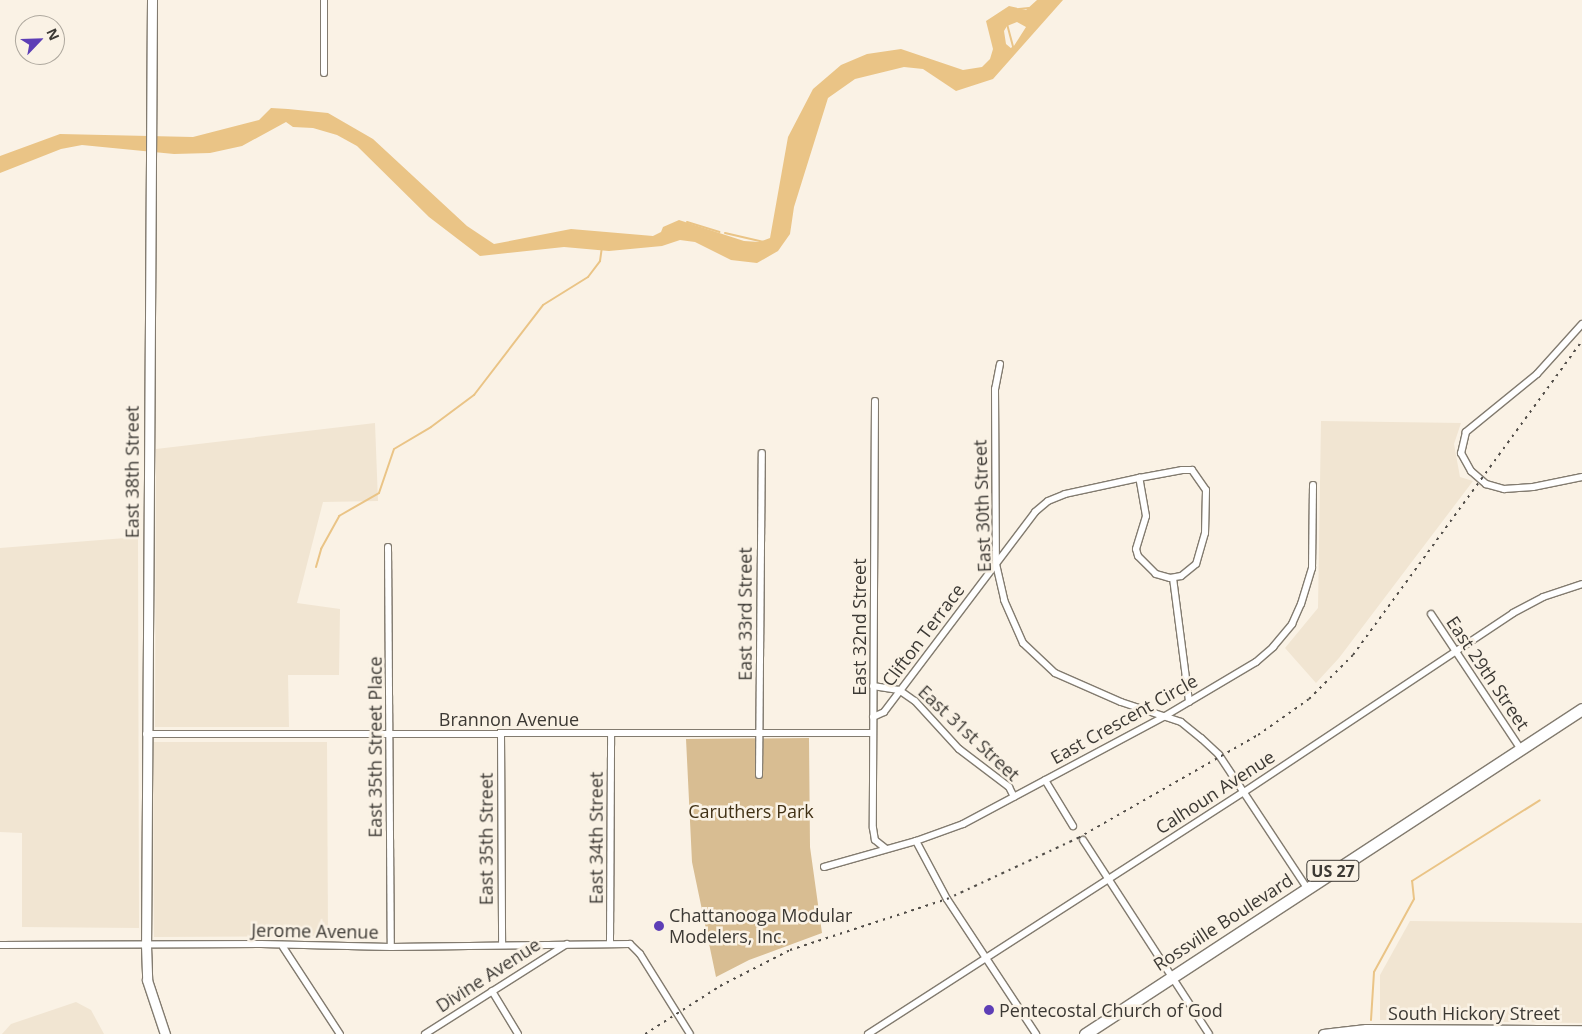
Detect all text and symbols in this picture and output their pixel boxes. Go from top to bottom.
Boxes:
north arrow [15,15,65,65]
text: N [42,25,64,43]
street label: East 38th Street [121,406,143,538]
street label: East 30th Street [969,439,995,573]
street label: East 33rd Street [734,547,756,681]
street label: East 32nd Street [848,558,870,696]
street label: Clifton Terrace [877,579,969,691]
street label: East 29th Street [1442,612,1534,734]
street label: East 35th Street Place [364,656,386,838]
street label: East Crescent Circle [1047,670,1201,768]
street label: East 31st Street [914,681,1024,785]
street label: Brannon Avenue [439,708,579,730]
street label: Calhoun Avenue [1152,746,1278,838]
street label: East 34th Street [585,772,607,904]
street label: East 35th Street [475,773,497,905]
park label: Caruthers Park [688,800,814,822]
road number: US 27 [1306,858,1360,884]
street label: Rossville Boulevard [1149,869,1297,975]
place label: Chattanooga Modular Modelers, Inc. [669,905,852,948]
street label: Jerome Avenue [251,919,379,943]
marker: Chattanooga Modular Modelers, Inc. [653,920,665,932]
street label: Divine Avenue [432,933,544,1017]
place label: Pentecostal Church of God [999,999,1223,1021]
street label: South Hickory Street [1388,1002,1560,1024]
marker: Pentecostal Church of God [983,1004,995,1016]

